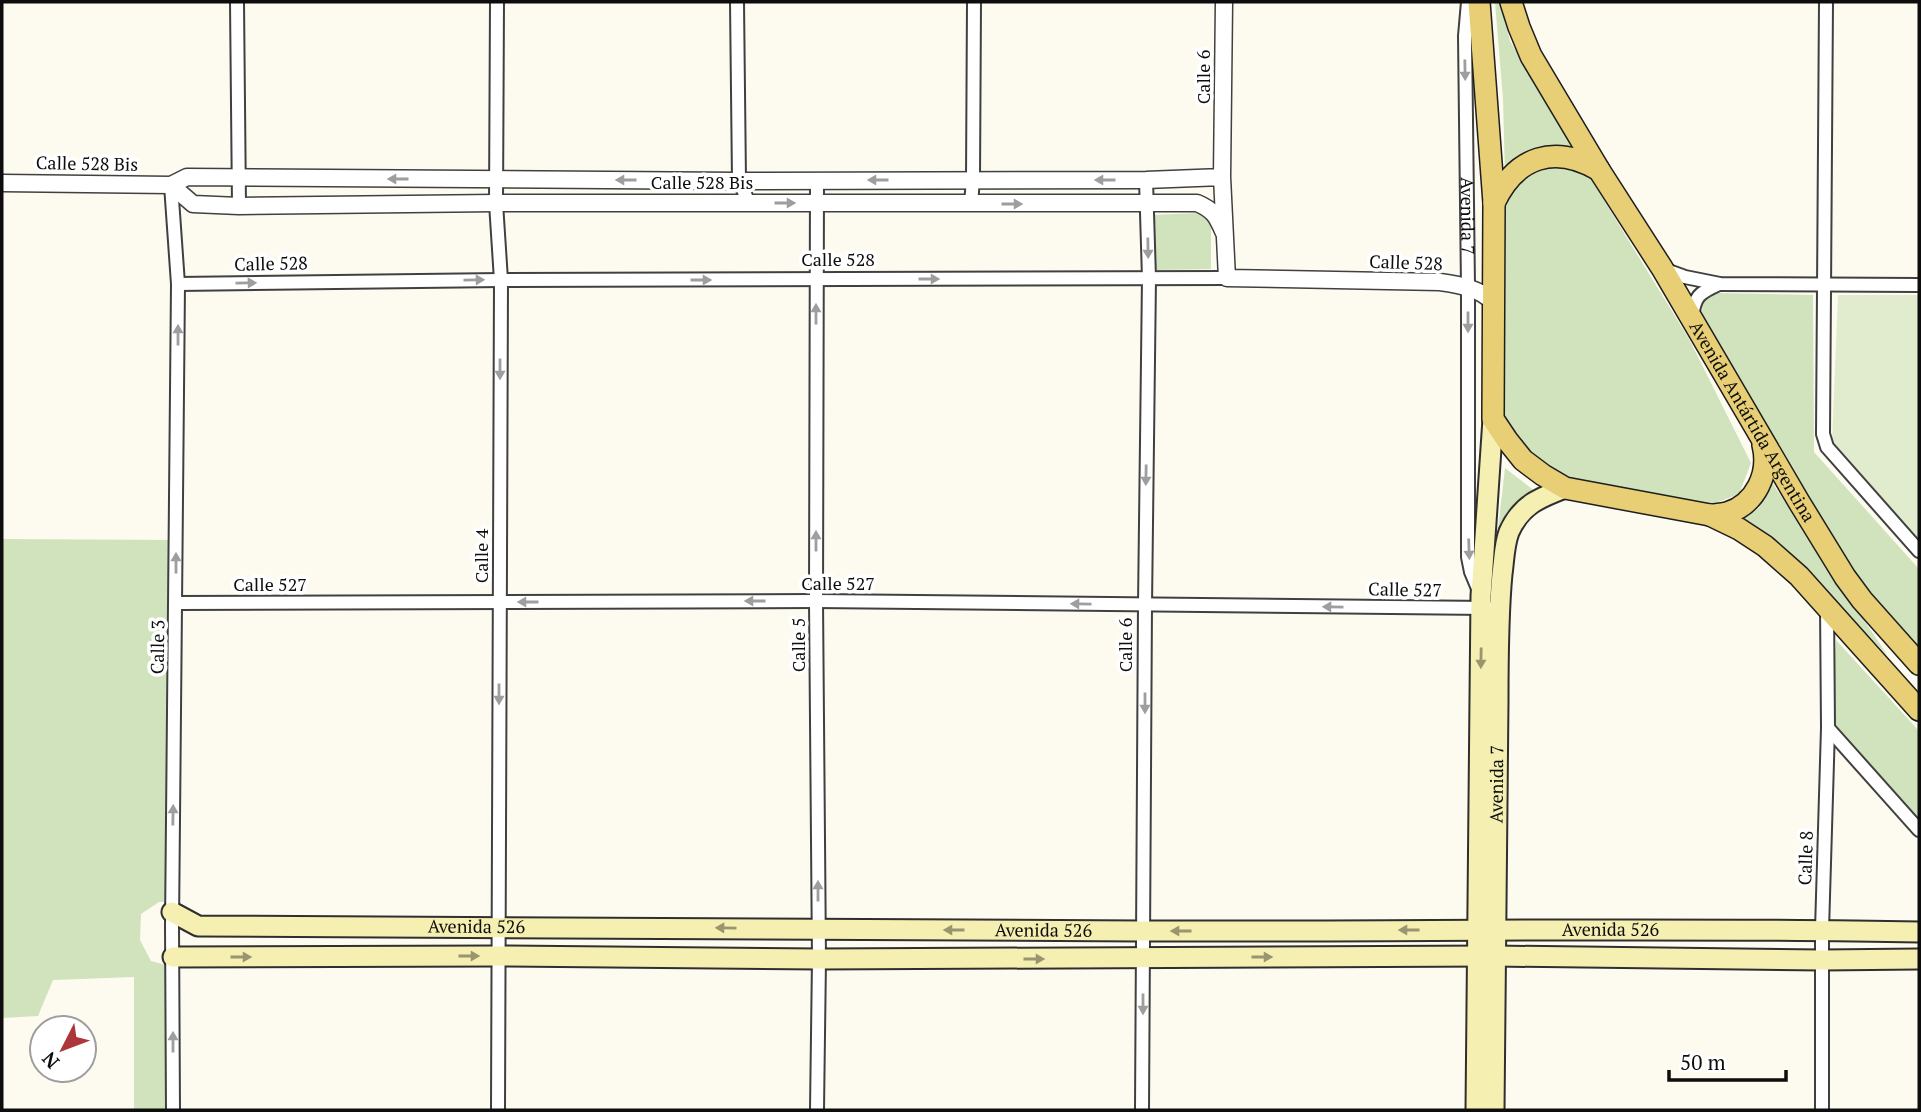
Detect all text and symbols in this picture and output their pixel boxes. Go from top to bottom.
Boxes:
street label: Calle 6 [1191,49,1215,104]
one-way arrow [1459,59,1471,81]
street label: Calle 528 Bis [36,150,138,176]
street label: Calle 528 Bis [651,170,753,194]
one-way arrow [387,173,409,185]
one-way arrow [614,174,636,186]
one-way arrow [866,174,888,186]
one-way arrow [1094,174,1116,186]
street label: Avenida 7 [1456,177,1481,255]
one-way arrow [774,197,796,209]
one-way arrow [1002,198,1024,210]
one-way arrow [1142,237,1154,259]
street label: Calle 528 [801,247,875,271]
street label: Calle 528 [1369,249,1443,275]
street label: Calle 528 [234,250,308,276]
one-way arrow [918,273,940,285]
one-way arrow [463,274,485,286]
one-way arrow [690,274,712,286]
one-way arrow [235,277,257,289]
one-way arrow [810,302,822,324]
one-way arrow [1462,311,1474,333]
street label: Avenida Antártida Argentina [1685,316,1821,526]
one-way arrow [172,324,183,346]
one-way arrow [494,358,506,380]
one-way arrow [1140,465,1152,487]
street label: Calle 4 [469,528,493,583]
one-way arrow [810,530,822,552]
one-way arrow [1463,539,1474,561]
one-way arrow [170,551,182,573]
street label: Calle 527 [801,571,875,595]
street label: Calle 527 [233,572,307,596]
street label: Calle 527 [1368,576,1442,602]
one-way arrow [744,595,766,607]
one-way arrow [517,596,539,608]
one-way arrow [1070,598,1092,610]
one-way arrow [1322,601,1344,612]
street label: Calle 6 [1113,617,1137,672]
street label: Calle 5 [786,618,810,672]
street label: Calle 3 [145,620,169,674]
one-way arrow [1475,647,1487,669]
one-way arrow [493,684,505,706]
one-way arrow [1139,692,1151,714]
street label: Avenida 7 [1483,745,1508,823]
one-way arrow [167,803,179,825]
street label: Calle 8 [1792,830,1818,886]
one-way arrow [812,880,824,902]
street label: Avenida 526 [428,914,526,938]
street label: Avenida 526 [995,917,1092,942]
street label: Avenida 526 [1562,917,1660,941]
one-way arrow [715,923,737,934]
one-way arrow [943,924,965,936]
one-way arrow [1398,924,1420,936]
one-way arrow [1170,925,1192,937]
one-way arrow [458,950,480,962]
one-way arrow [230,951,252,963]
one-way arrow [1251,952,1273,963]
one-way arrow [1023,953,1045,965]
one-way arrow [1137,993,1149,1015]
north arrow [28,1014,98,1084]
one-way arrow [167,1031,179,1053]
scale bar [1669,1038,1786,1082]
text: N [35,1047,64,1074]
text: 50 m [1680,1048,1726,1076]

